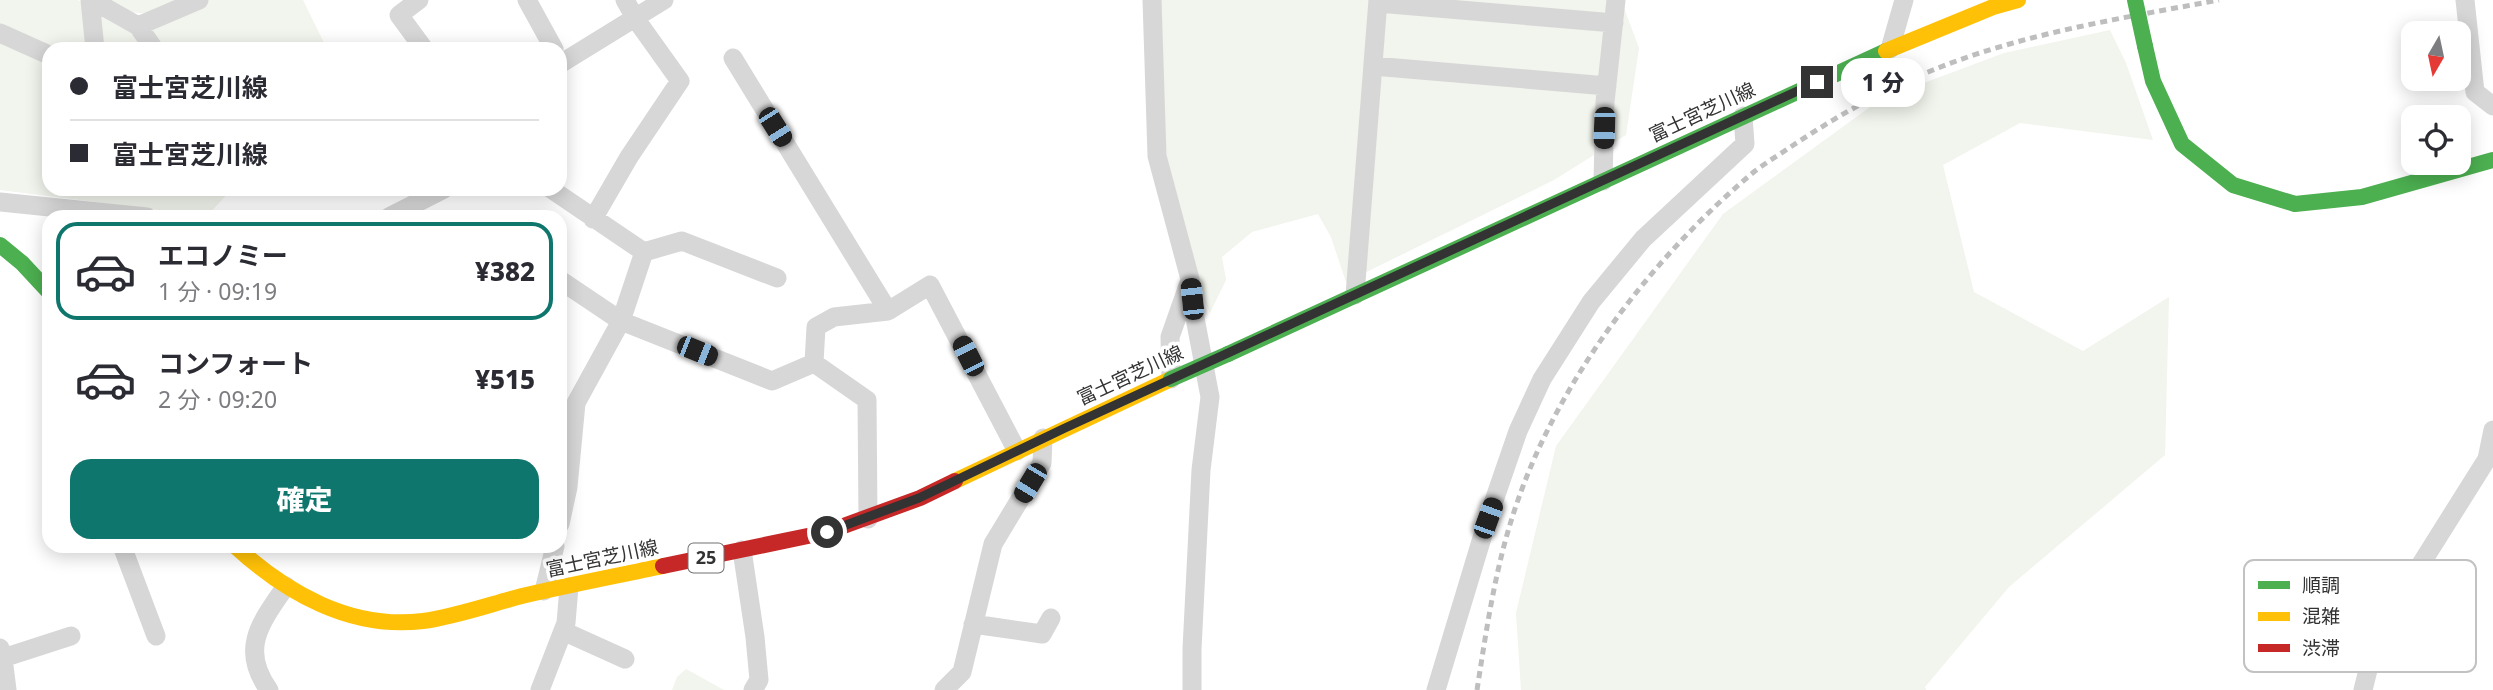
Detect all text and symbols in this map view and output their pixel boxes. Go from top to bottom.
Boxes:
north arrow [2401,21,2471,91]
map controls [2401,21,2471,175]
callout: 1 分 [1842,57,1926,106]
route end [1801,66,1833,98]
text: 1 分 [1862,66,1904,98]
text: 富士宮芝川線 [112,69,268,105]
street label: 富士宮芝川線 [1645,76,1759,148]
car [755,104,796,150]
button: locate [2401,105,2471,175]
car [1593,107,1616,149]
text: 富士宮芝川線 [112,136,268,172]
text: エコノミー [158,237,288,273]
icon: car [74,240,137,303]
text: ¥382 [475,253,535,289]
text: 1 分 · 09:19 [158,275,277,307]
car [1180,277,1205,321]
car [674,333,721,369]
car [950,333,987,379]
street label: 富士宮芝川線 [1073,339,1187,411]
text: コンフォート [158,345,313,381]
icon: car [74,348,137,411]
text: ¥515 [475,361,535,397]
text: 2 分 · 09:20 [158,383,277,415]
button: 確定 [70,459,539,539]
car [1011,460,1050,506]
car [1471,495,1506,541]
route start [811,516,843,548]
street label: 富士宮芝川線 [544,533,660,583]
road number: 25 [688,544,724,572]
legend [2244,560,2476,672]
text: 順調 [2302,572,2340,598]
text: 混雑 [2302,603,2340,629]
text: 渋滞 [2302,635,2340,661]

